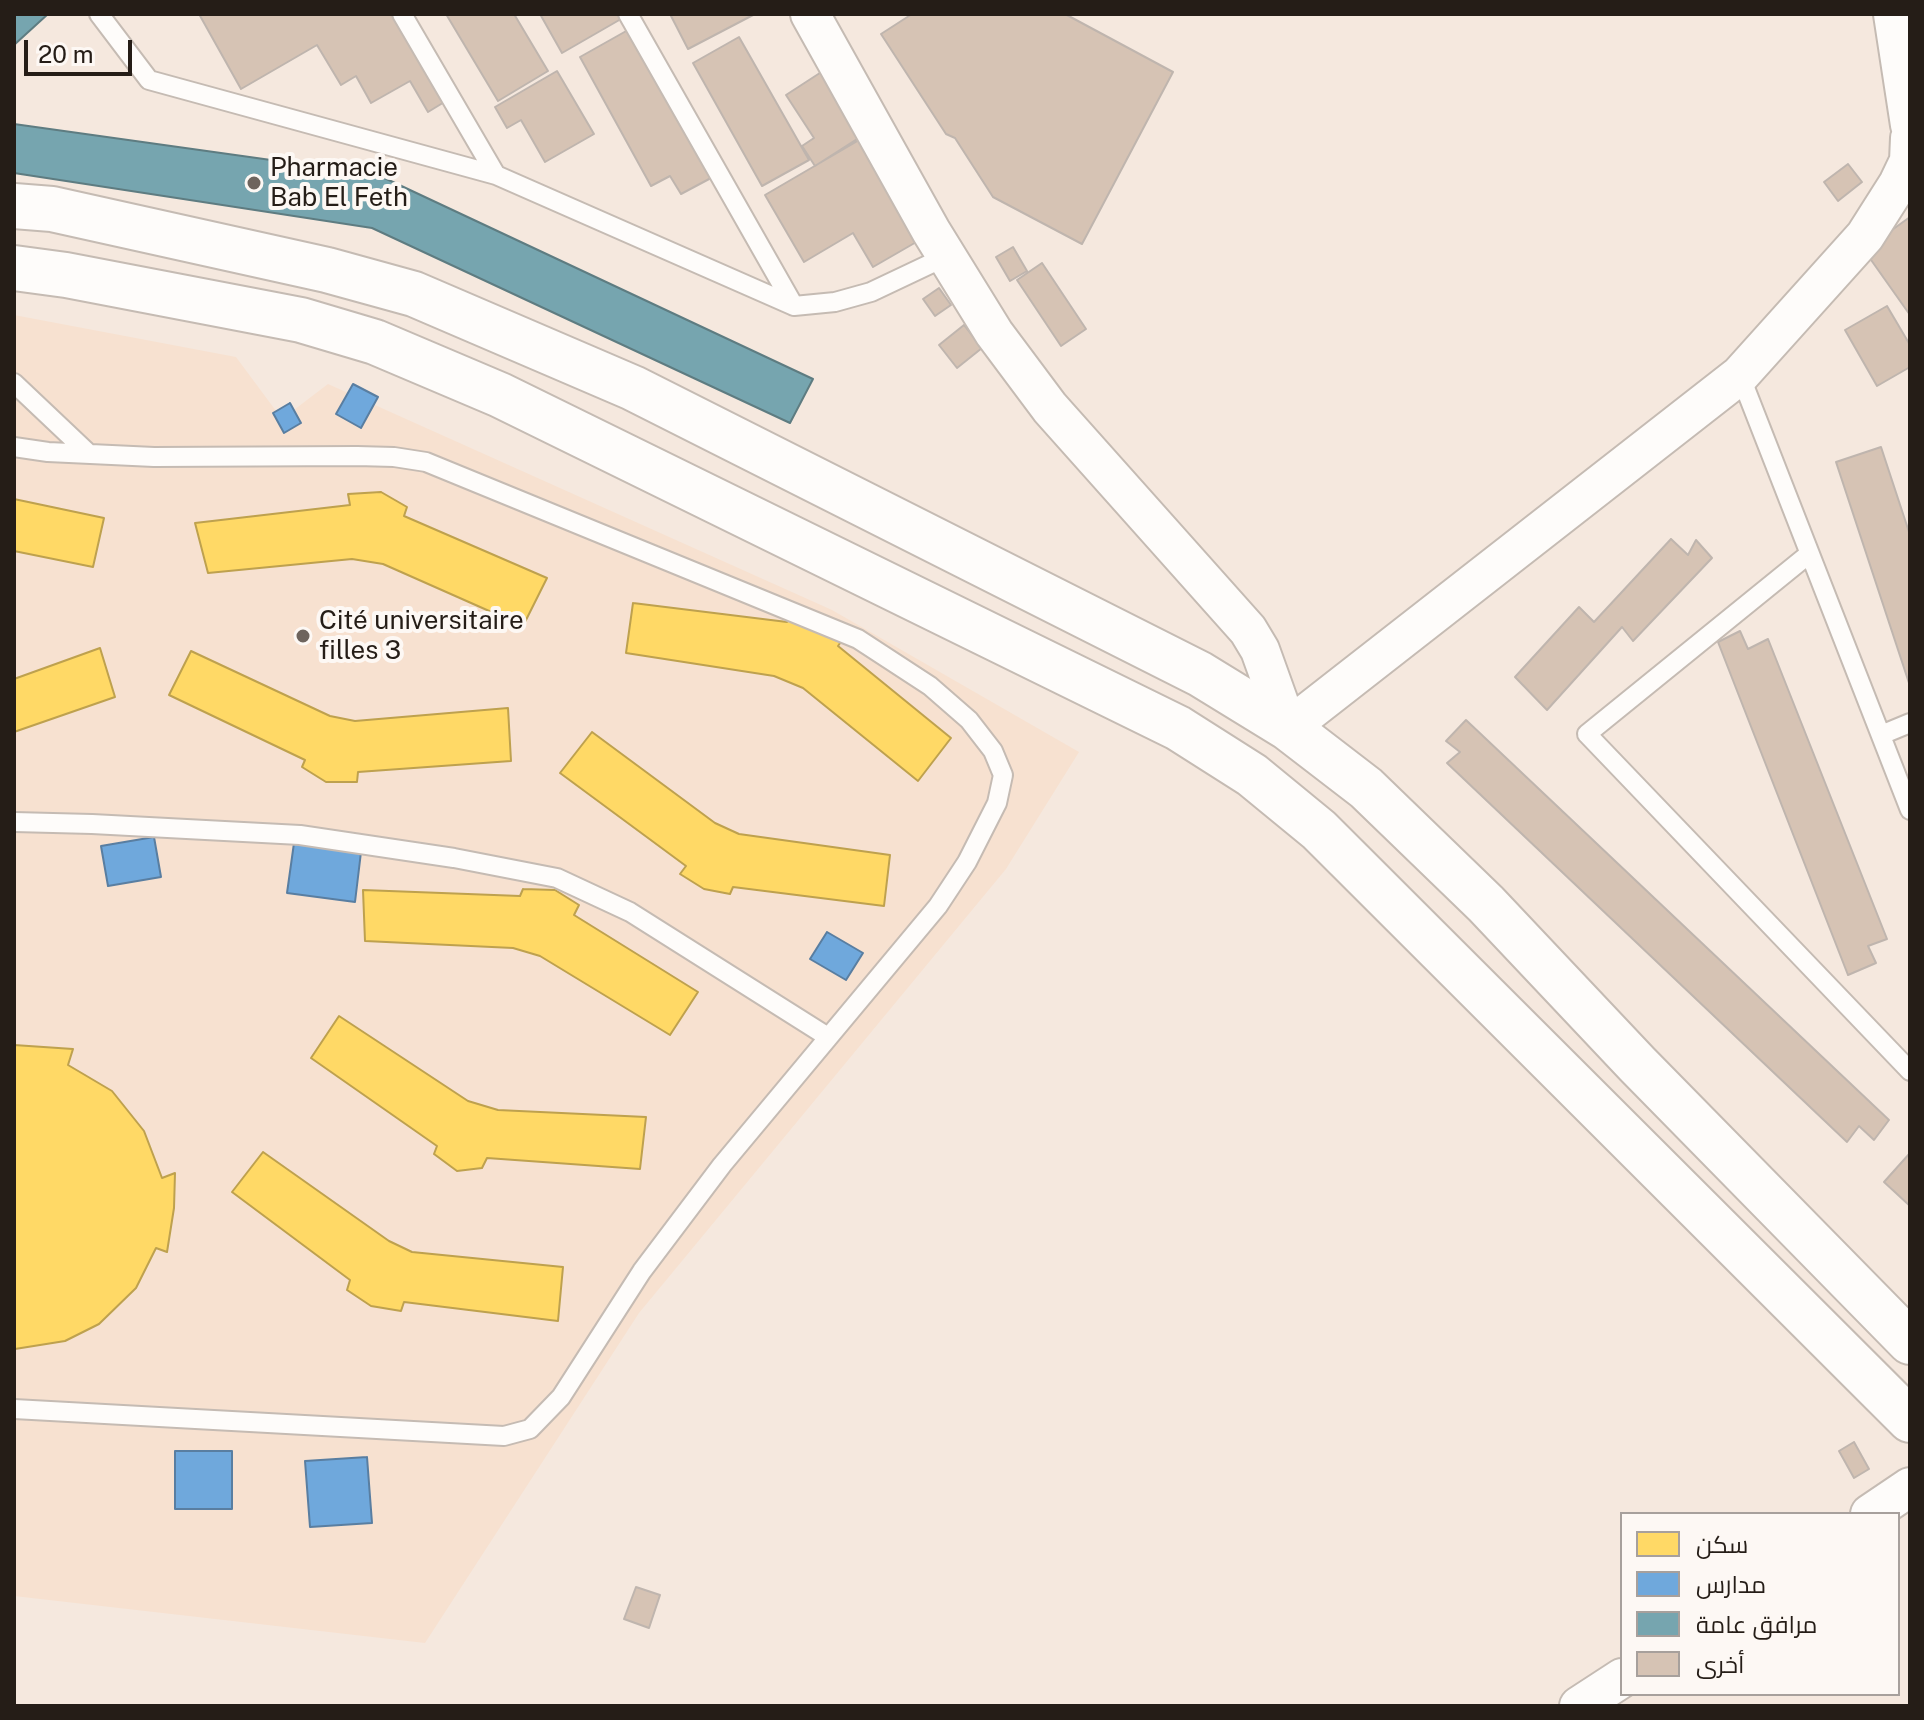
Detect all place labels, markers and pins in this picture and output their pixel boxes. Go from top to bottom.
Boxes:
place label: Pharmacie Bab El Feth [270,152,408,214]
marker: Pharmacie Bab El Feth [245,174,263,192]
place label: Cité universitaire filles 3 [319,605,524,666]
marker: Cité universitaire filles 3 [294,627,312,645]

